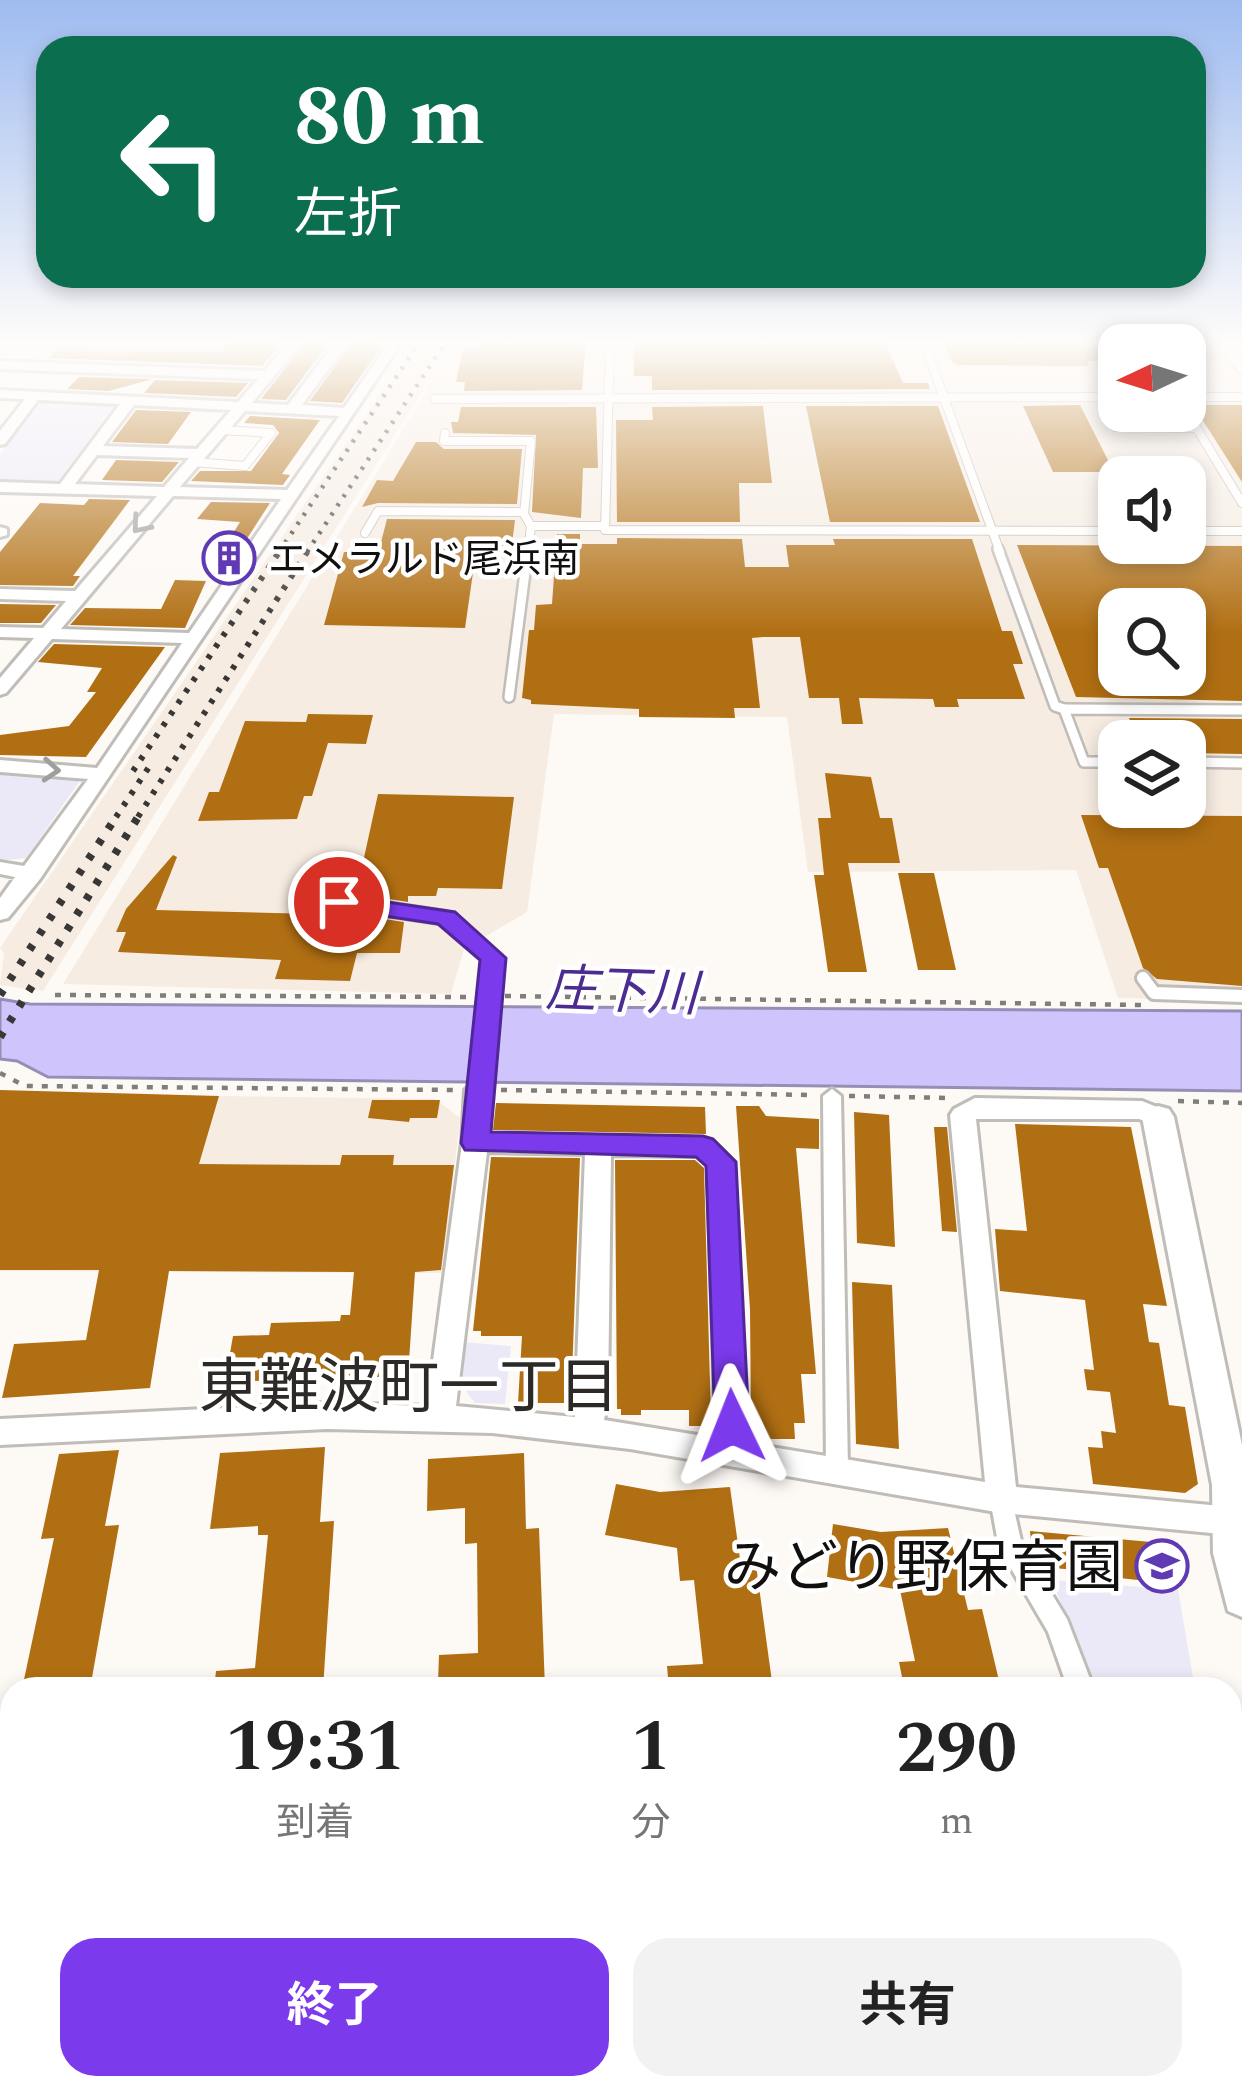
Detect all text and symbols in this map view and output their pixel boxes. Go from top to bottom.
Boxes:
text: 80 m [294,54,485,182]
icon: left [96,84,252,240]
text: 左折 [294,175,402,257]
north arrow [1098,324,1206,432]
map controls [1098,324,1206,828]
button: sound [1098,456,1206,564]
one-way arrow [133,511,154,533]
building icon: エメラルド尾浜南 [201,530,257,586]
place label: エメラルド尾浜南 [268,531,580,590]
button: search [1098,588,1206,696]
button: layers [1098,720,1206,828]
one-way arrow [42,757,61,783]
pin [288,851,390,953]
icon: arrive [306,869,372,935]
water label: 庄下川 [544,951,705,1035]
district label: 東難波町一丁目 [199,1343,619,1435]
position arrow [669,1363,795,1489]
place label: みどり野保育園 [724,1526,1123,1612]
school or university icon: みどり野保育園 [1134,1538,1190,1594]
text: 19:31 [225,1693,406,1802]
text: 1 [631,1693,671,1802]
text: 290 [896,1695,1017,1804]
text: m [940,1792,973,1851]
text: 到着 [276,1794,354,1853]
text: 分 [631,1794,670,1853]
button: 終了 [60,1938,609,2076]
button: 共有 [633,1938,1182,2076]

